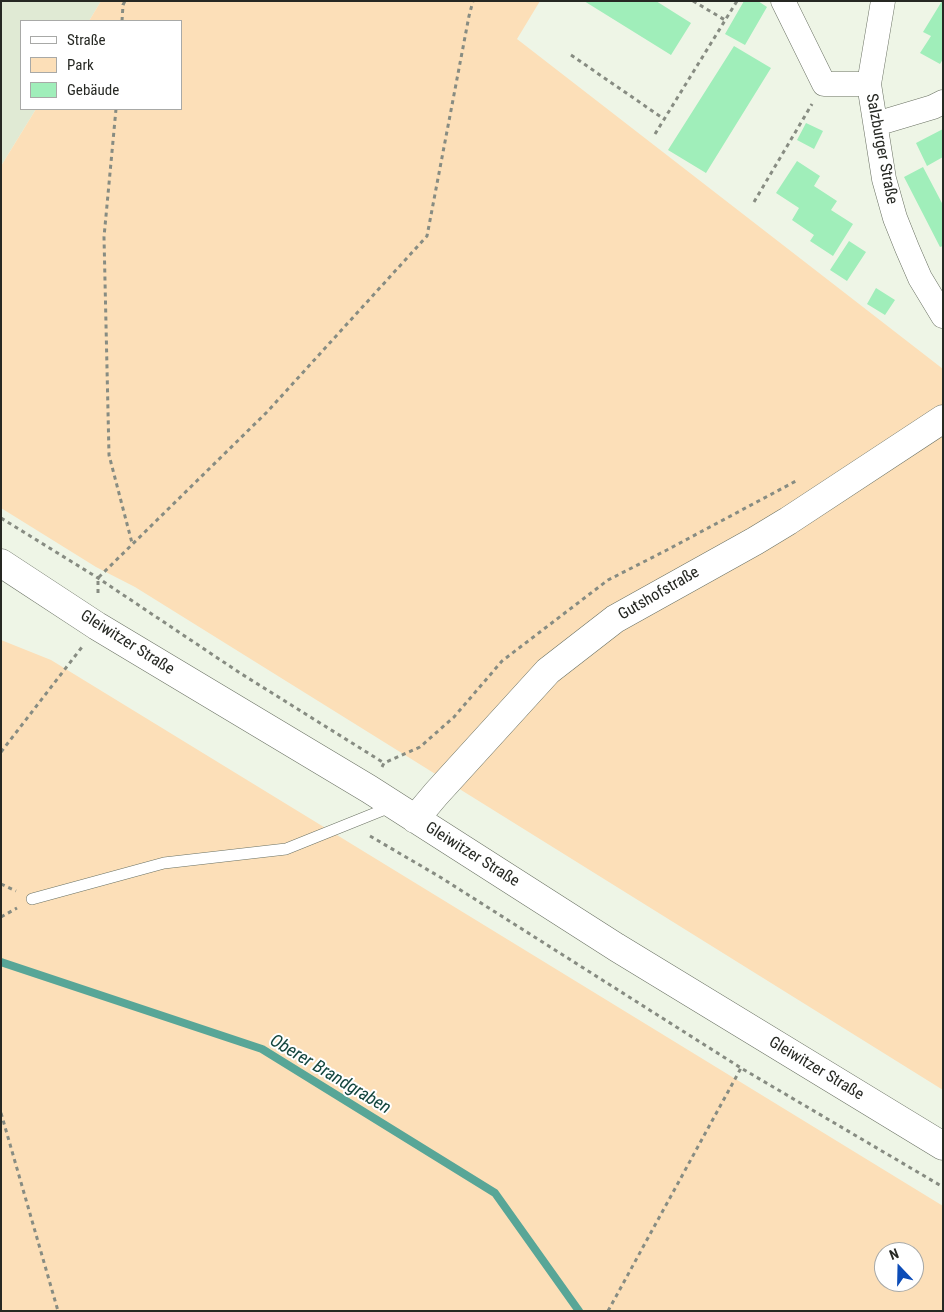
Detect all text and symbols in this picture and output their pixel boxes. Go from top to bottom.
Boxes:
legend [20,20,182,110]
text: Straße [67,31,106,49]
text: Park [67,56,94,74]
text: Gebäude [67,81,119,99]
street label: Salzburger Straße [861,92,901,206]
street label: Gutshofstraße [615,563,703,625]
street label: Gleiwitzer Straße [76,606,178,680]
street label: Gleiwitzer Straße [421,818,523,892]
water label: Oberer Brandgraben [266,1030,394,1120]
street label: Gleiwitzer Straße [765,1033,867,1105]
north arrow [874,1242,924,1292]
text: N [887,1245,901,1263]

